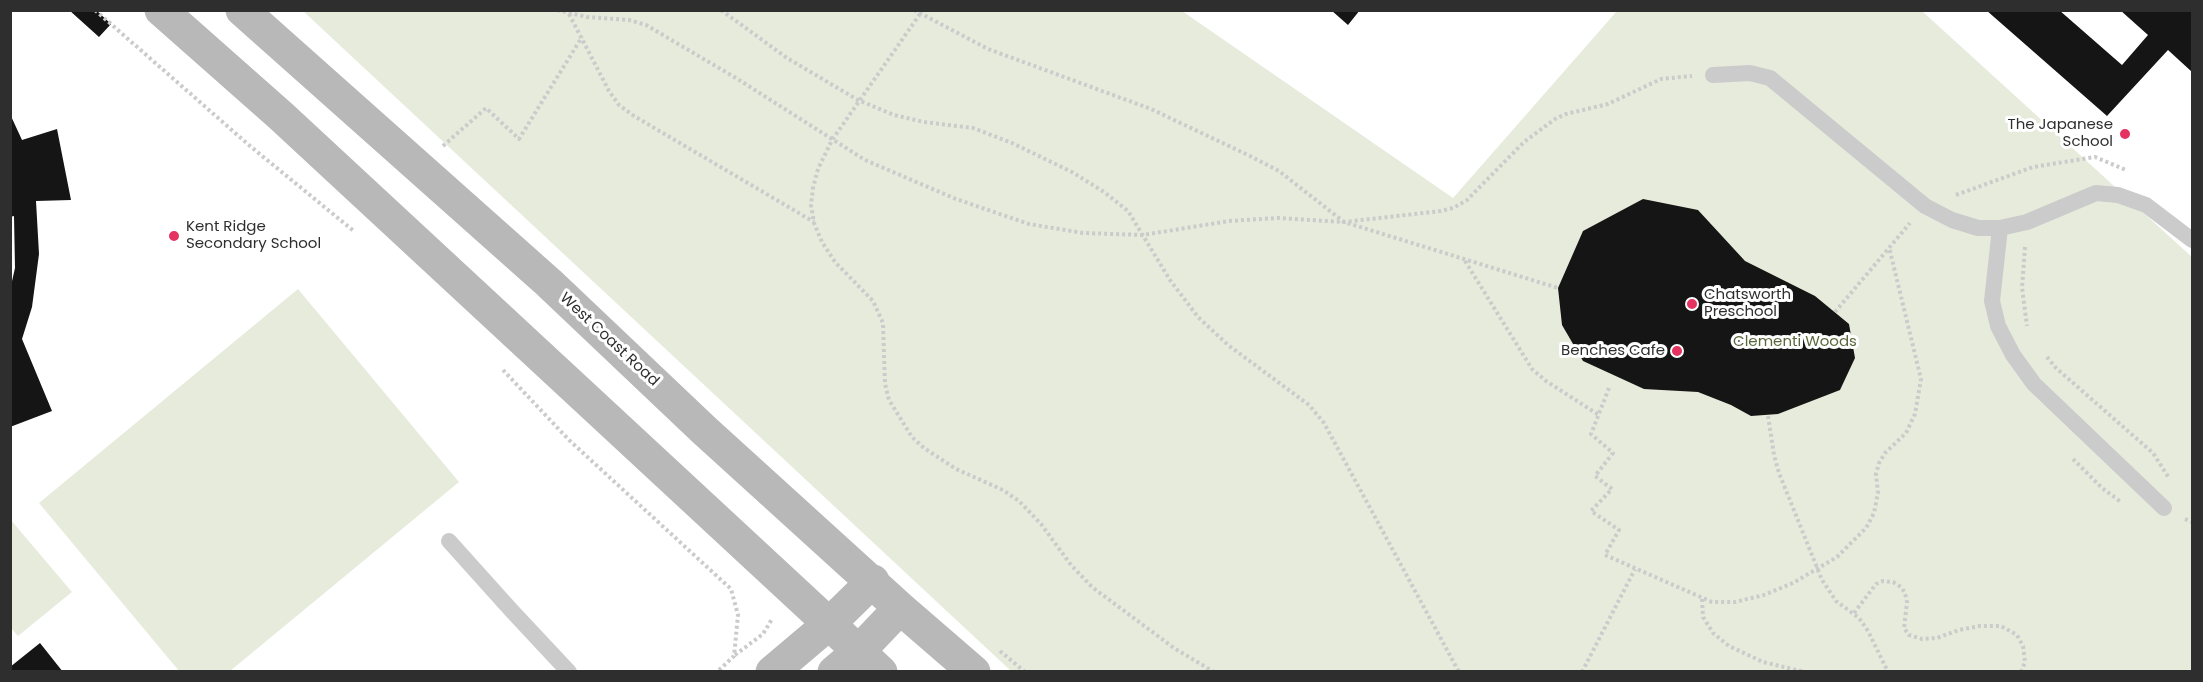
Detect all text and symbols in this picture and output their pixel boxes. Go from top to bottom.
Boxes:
place label: The Japanese School [2008,116,2113,151]
marker: The Japanese School [2118,127,2132,141]
place label: Kent Ridge Secondary School [186,218,321,253]
marker: Kent Ridge Secondary School [167,229,181,243]
place label: Chatsworth Preschool [1704,286,1791,321]
street label: West Coast Road [556,289,662,391]
marker: Chatsworth Preschool [1685,297,1699,311]
park label: Clementi Woods [1733,333,1857,351]
place label: Benches Cafe [1561,342,1665,360]
marker: Benches Cafe [1670,344,1684,358]

